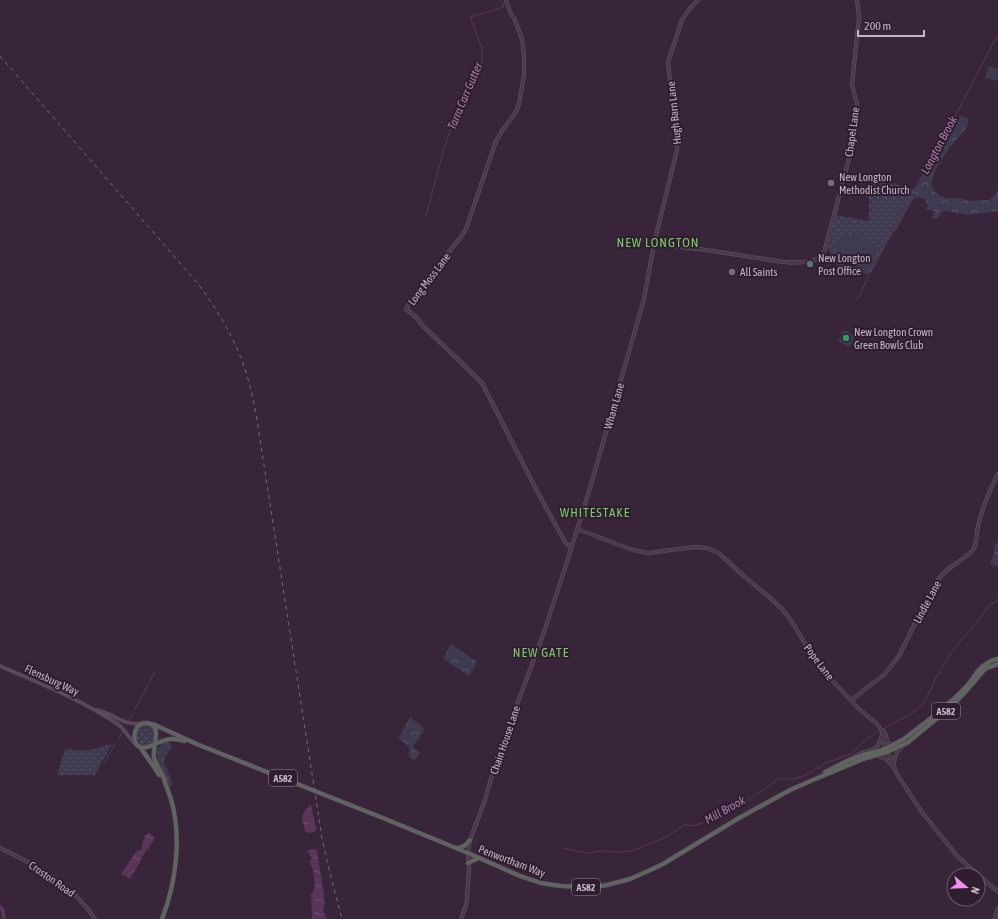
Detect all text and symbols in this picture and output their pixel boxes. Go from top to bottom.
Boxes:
scale bar [858,12,924,38]
text: 200 m [864,19,891,33]
water label: Tarra Carr Gutter [445,60,486,132]
street label: Hugh Barn Lane [665,81,683,145]
street label: Chapel Lane [843,107,861,157]
water label: Longton Brook [918,113,960,176]
place label: New Longton Methodist Church [839,171,910,196]
marker: New Longton Methodist Church [826,178,836,188]
district label: NEW LONGTON [616,235,700,250]
street label: Long Moss Lane [405,250,453,308]
place label: New Longton Post Office [818,252,871,277]
marker: New Longton Post Office [805,259,815,269]
place label: All Saints [740,266,777,278]
marker: All Saints [727,267,737,277]
place label: New Longton Crown Green Bowls Club [854,326,933,351]
marker: New Longton Crown Green Bowls Club [841,333,851,343]
street label: Wham Lane [602,381,626,431]
district label: WHITESTAKE [560,505,630,520]
street label: Lindle Lane [911,579,943,625]
street label: Pope Lane [802,642,836,682]
district label: NEW GATE [513,645,569,660]
street label: Flensburg Way [23,662,81,698]
road number: A582 [932,703,960,719]
street label: Chain House Lane [488,704,522,776]
road number: A582 [269,770,297,786]
water label: Mill Brook [702,793,748,827]
street label: Penwortham Way [477,843,548,879]
street label: Croston Road [27,859,77,899]
north arrow [946,867,986,907]
road number: A582 [572,879,600,895]
text: N [969,885,982,895]

